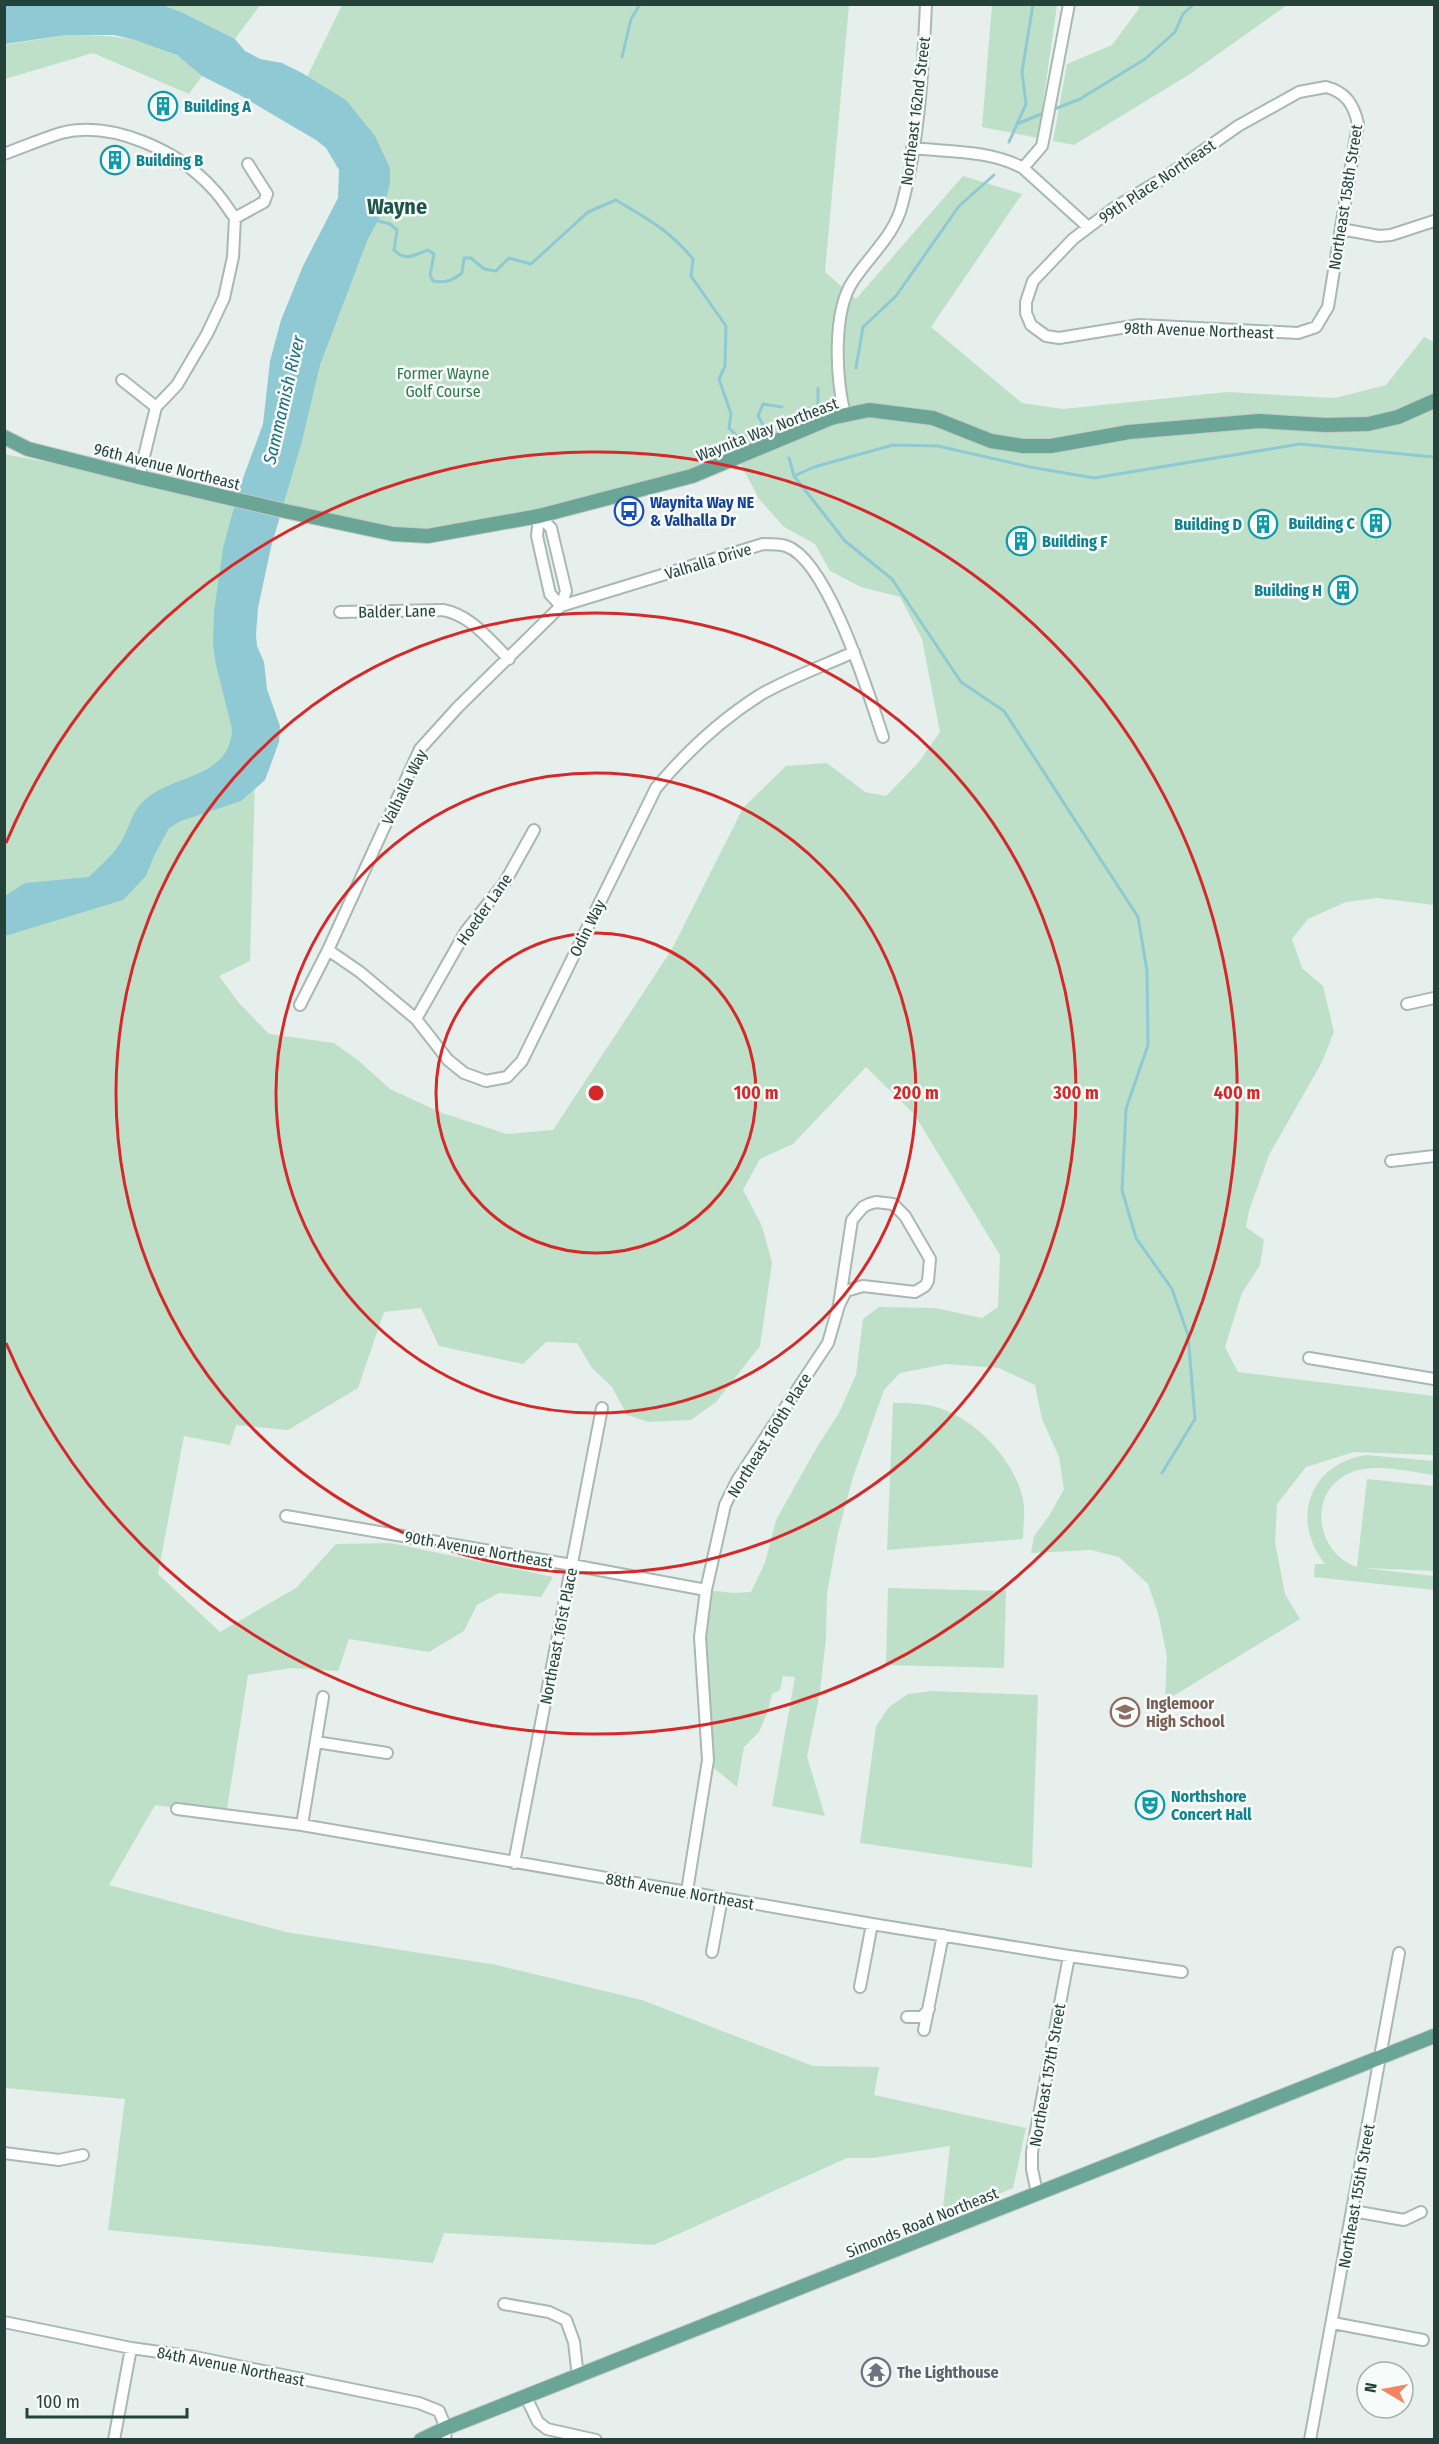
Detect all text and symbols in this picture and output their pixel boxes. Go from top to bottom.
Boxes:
street label: Northeast 162nd Street [897,35,934,187]
building icon: Building A [147,90,179,122]
place label: Building A [184,97,251,116]
street label: Northeast 158th Street [1325,122,1366,271]
street label: 99th Place Northeast [1095,135,1220,227]
building icon: Building B [99,144,131,176]
place label: Building B [136,151,203,170]
district label: Wayne [367,193,427,220]
street label: 98th Avenue Northeast [1124,318,1275,343]
water label: Sammamish River [258,333,310,467]
park label: Former Wayne Golf Course [397,364,489,401]
street label: Waynita Way Northeast [694,393,841,465]
street label: 96th Avenue Northeast [92,439,243,494]
place label: Waynita Way NE & Valhalla Dr [650,493,755,530]
bus stop icon: Waynita Way NE & Valhalla Dr [613,495,645,527]
building icon: Building C [1360,507,1392,539]
building icon: Building D [1247,508,1279,540]
place label: Building C [1288,514,1356,533]
place label: Building D [1174,515,1242,534]
building icon: Building F [1005,525,1037,557]
place label: Building F [1042,532,1107,551]
street label: Valhalla Drive [663,539,754,584]
building icon: Building H [1327,574,1359,606]
place label: Building H [1254,581,1322,600]
street label: Balder Lane [358,601,436,622]
street label: Valhalla Way [378,746,431,828]
street label: Hoeder Lane [453,870,516,949]
street label: Odin Way [566,896,610,960]
text: 100 m [734,1082,778,1104]
text: 200 m [892,1082,939,1104]
text: 300 m [1052,1082,1099,1104]
text: 400 m [1214,1082,1260,1104]
centre of rings [586,1083,606,1103]
street label: Northeast 160th Place [723,1369,815,1501]
street label: 90th Avenue Northeast [403,1527,555,1572]
street label: Northeast 161st Place [536,1566,581,1706]
place label: Inglemoor High School [1146,1694,1225,1731]
school or university icon: Inglemoor High School [1109,1696,1141,1728]
place label: Northshore Concert Hall [1171,1787,1252,1824]
theatre icon: Northshore Concert Hall [1134,1789,1166,1821]
street label: 88th Avenue Northeast [604,1869,756,1914]
street label: Northeast 157th Street [1026,2001,1070,2148]
street label: Northeast 155th Street [1334,2122,1379,2270]
street label: Simonds Road Northeast [843,2183,1002,2262]
street label: 84th Avenue Northeast [156,2343,307,2390]
temple icon: The Lighthouse [860,2356,892,2388]
north arrow [1355,2360,1415,2420]
place label: The Lighthouse [897,2363,999,2382]
scale bar [27,2381,188,2419]
text: N [1361,2381,1381,2394]
text: 100 m [36,2391,80,2413]

